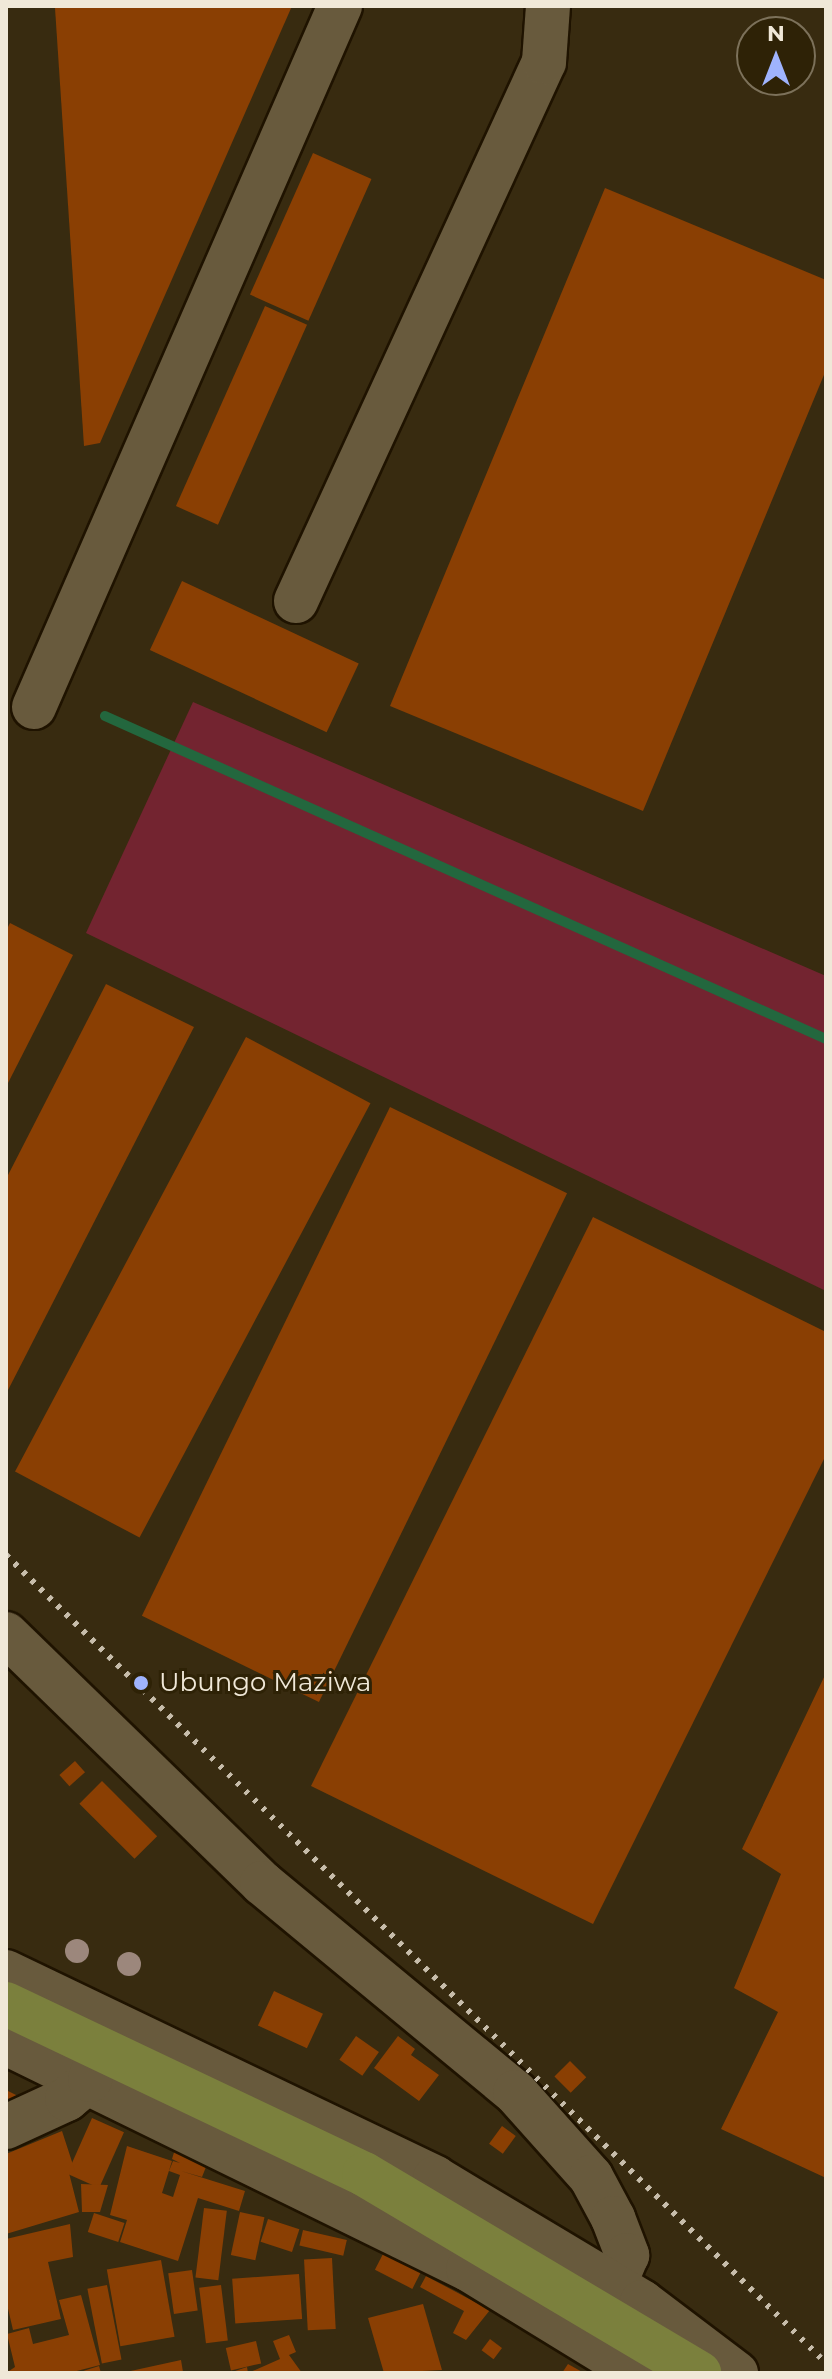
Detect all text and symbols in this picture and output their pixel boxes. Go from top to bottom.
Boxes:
north arrow [736,16,816,96]
text: N [767,20,785,47]
place label: Ubungo Maziwa [159,1667,371,1699]
marker: Ubungo Maziwa [130,1672,152,1694]

